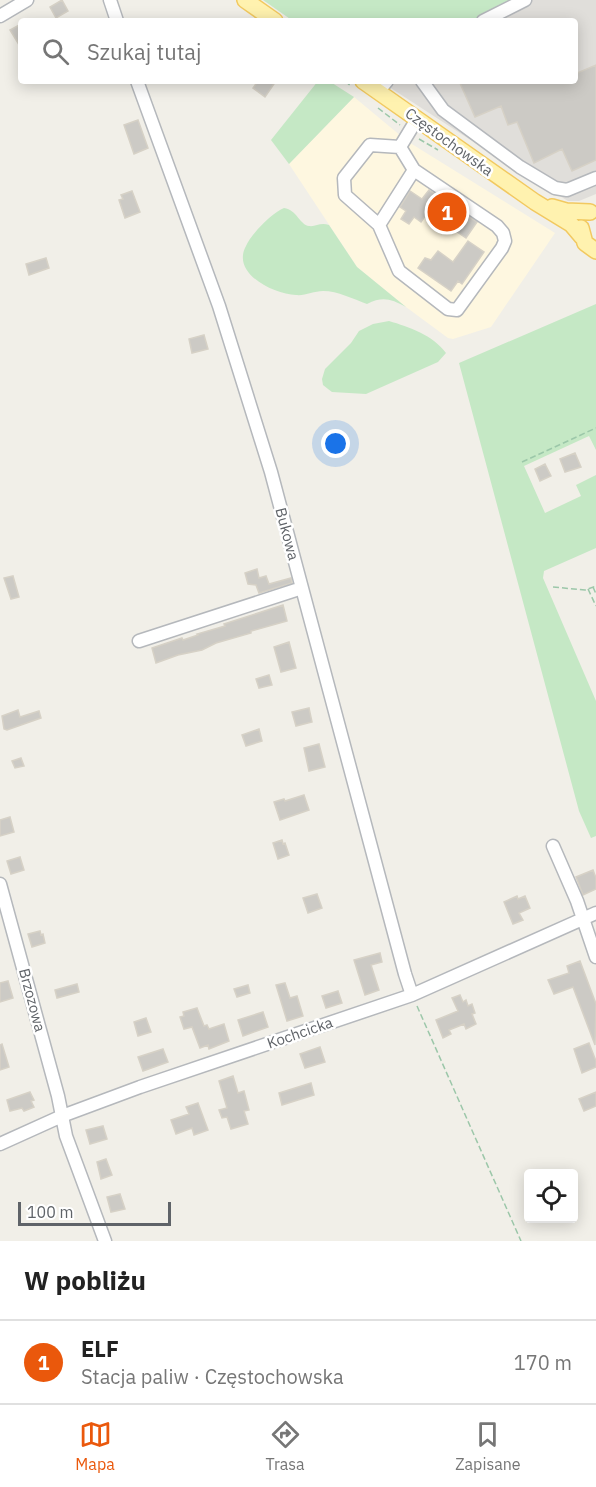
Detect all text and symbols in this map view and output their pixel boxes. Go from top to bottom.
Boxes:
search box [18,18,578,84]
icon: search [39,35,72,68]
text: Szukaj tutaj [87,37,202,66]
street label: Częstochowska [402,103,497,180]
pin: 1 [428,190,466,234]
your location [321,429,350,458]
street label: Bukowa [271,505,304,562]
street label: Brzozowa [15,966,50,1034]
street label: Kochcicka [264,1012,335,1053]
map controls [524,1169,578,1223]
button: locate [524,1169,578,1223]
scale bar [18,1199,171,1226]
text: 100 m [27,1202,74,1222]
text: W pobliżu [24,1263,146,1297]
text: ELF [81,1334,119,1363]
text: 1 [38,1349,50,1376]
text: 170 m [514,1349,572,1376]
text: Stacja paliw · Częstochowska [81,1363,344,1390]
tab: Mapa [75,1418,115,1474]
tab: Trasa [265,1418,305,1474]
tab: Zapisane [455,1418,521,1474]

